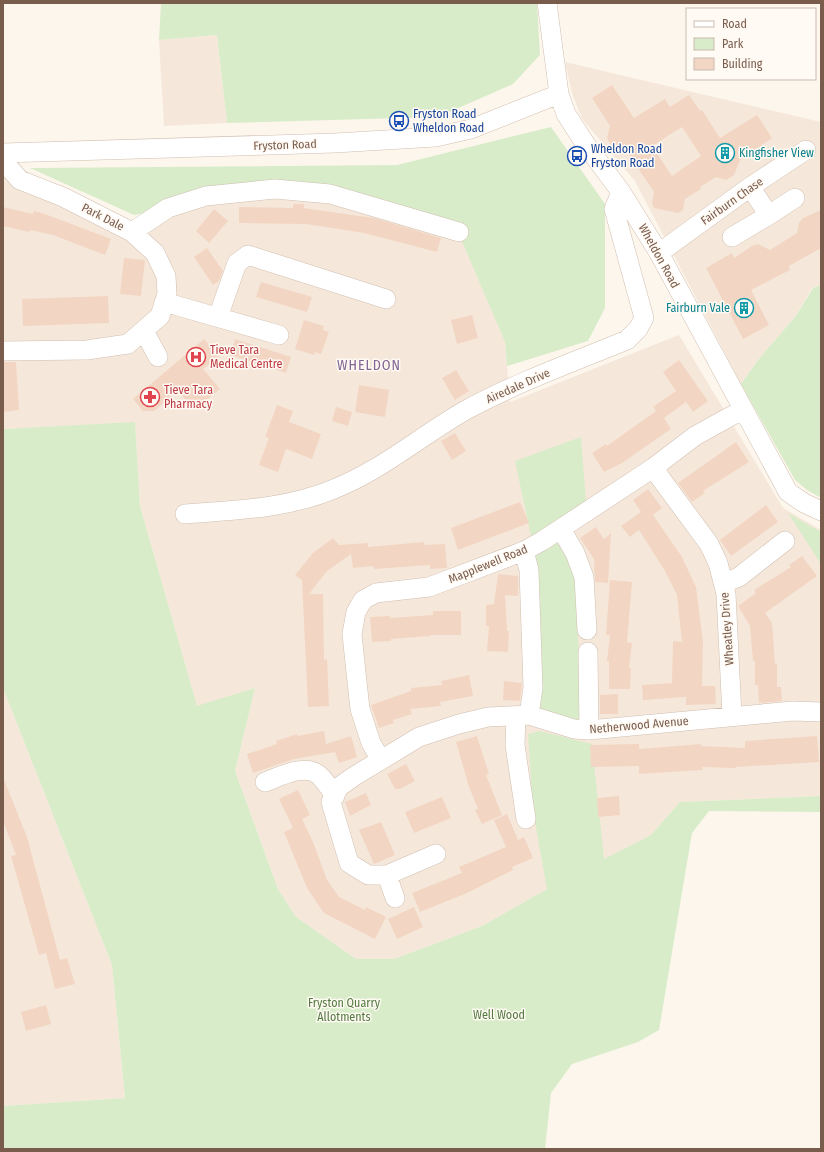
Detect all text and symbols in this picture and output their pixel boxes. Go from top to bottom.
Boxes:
legend [686,8,816,80]
text: Road [722,17,747,31]
text: Park [722,37,744,51]
text: Building [722,57,763,71]
place label: Fryston Road Wheldon Road [413,107,484,135]
bus stop icon: Fryston Road Wheldon Road [388,110,410,132]
street label: Fryston Road [253,137,317,153]
place label: Wheldon Road Fryston Road [591,142,662,170]
building icon: Kingfisher View [714,142,736,164]
bus stop icon: Wheldon Road Fryston Road [566,145,588,167]
place label: Kingfisher View [739,146,814,160]
street label: Fairburn Chase [698,174,766,228]
street label: Park Dale [79,200,127,234]
street label: Wheldon Road [636,222,682,290]
building icon: Fairburn Vale [733,297,755,319]
place label: Fairburn Vale [666,301,730,315]
place label: Tieve Tara Medical Centre [210,343,283,371]
hospital icon: Tieve Tara Medical Centre [185,346,207,368]
district label: WHELDON [337,357,401,374]
street label: Airedale Drive [484,366,552,406]
place label: Tieve Tara Pharmacy [164,383,213,411]
pharmacy icon: Tieve Tara Pharmacy [139,386,161,408]
street label: Mapplewell Road [446,542,530,586]
street label: Wheatley Drive [717,592,737,666]
street label: Netherwood Avenue [589,714,689,736]
park label: Fryston Quarry Allotments [308,996,381,1024]
park label: Well Wood [473,1008,525,1022]

